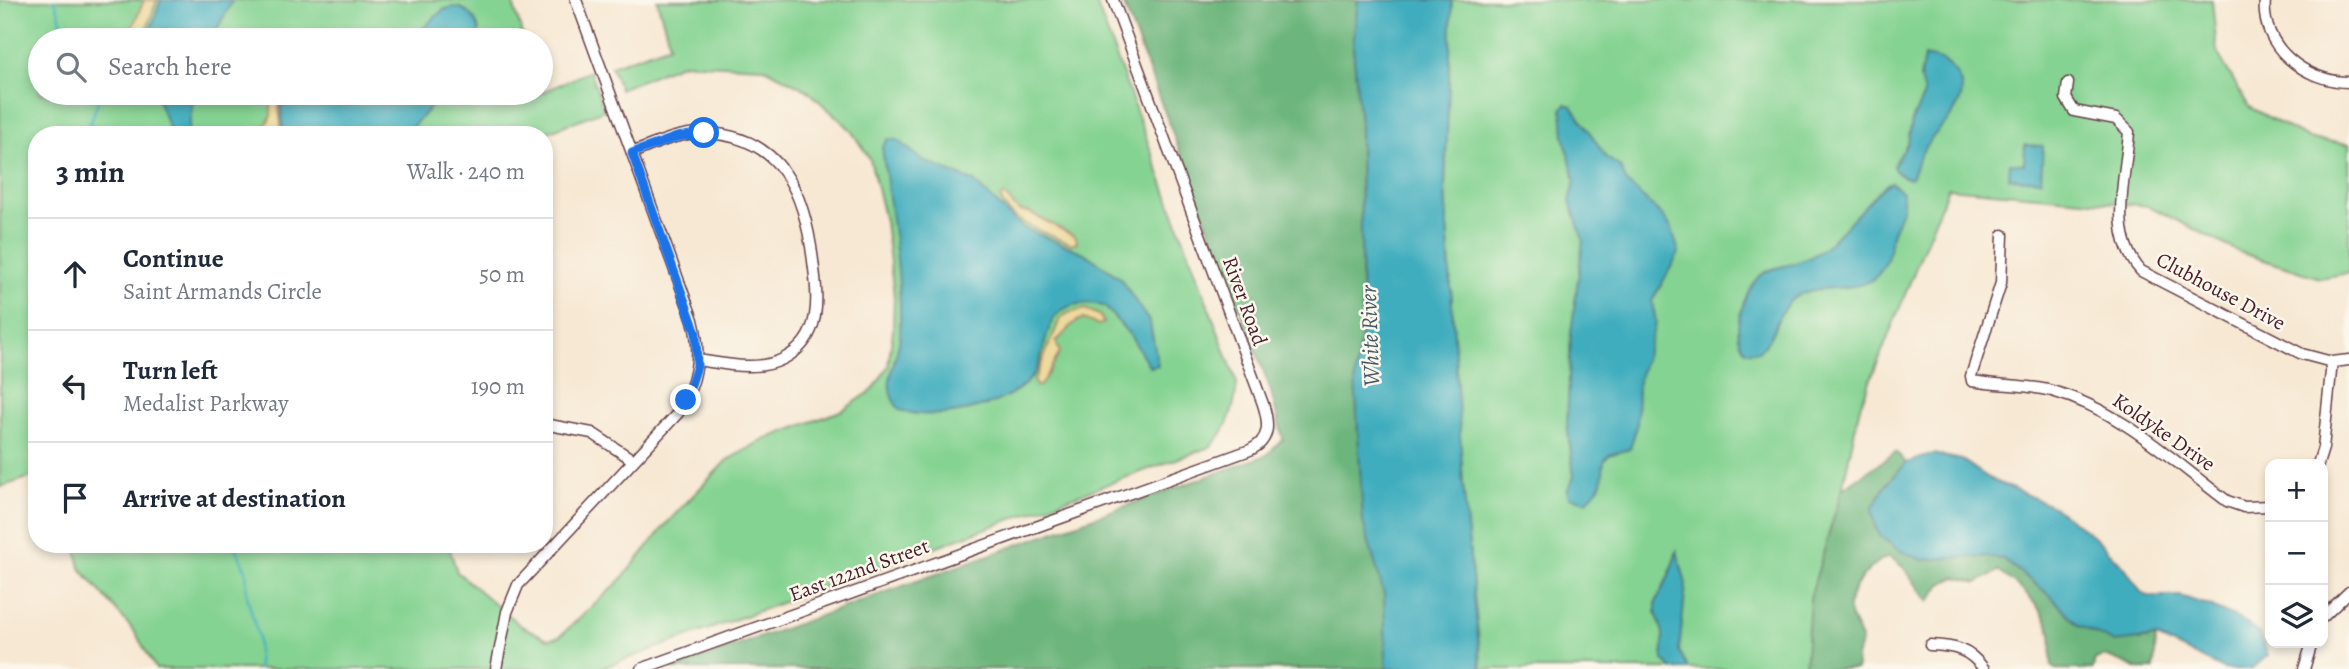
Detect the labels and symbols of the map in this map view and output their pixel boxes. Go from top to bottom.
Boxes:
route start [688,117,719,148]
street label: Clubhouse Drive [2152,245,2290,337]
street label: River Road [1216,253,1274,350]
water label: White River [1353,284,1387,387]
route end [670,384,701,415]
street label: Koldyke Drive [2107,386,2221,478]
street label: East 122nd Street [785,532,933,608]

